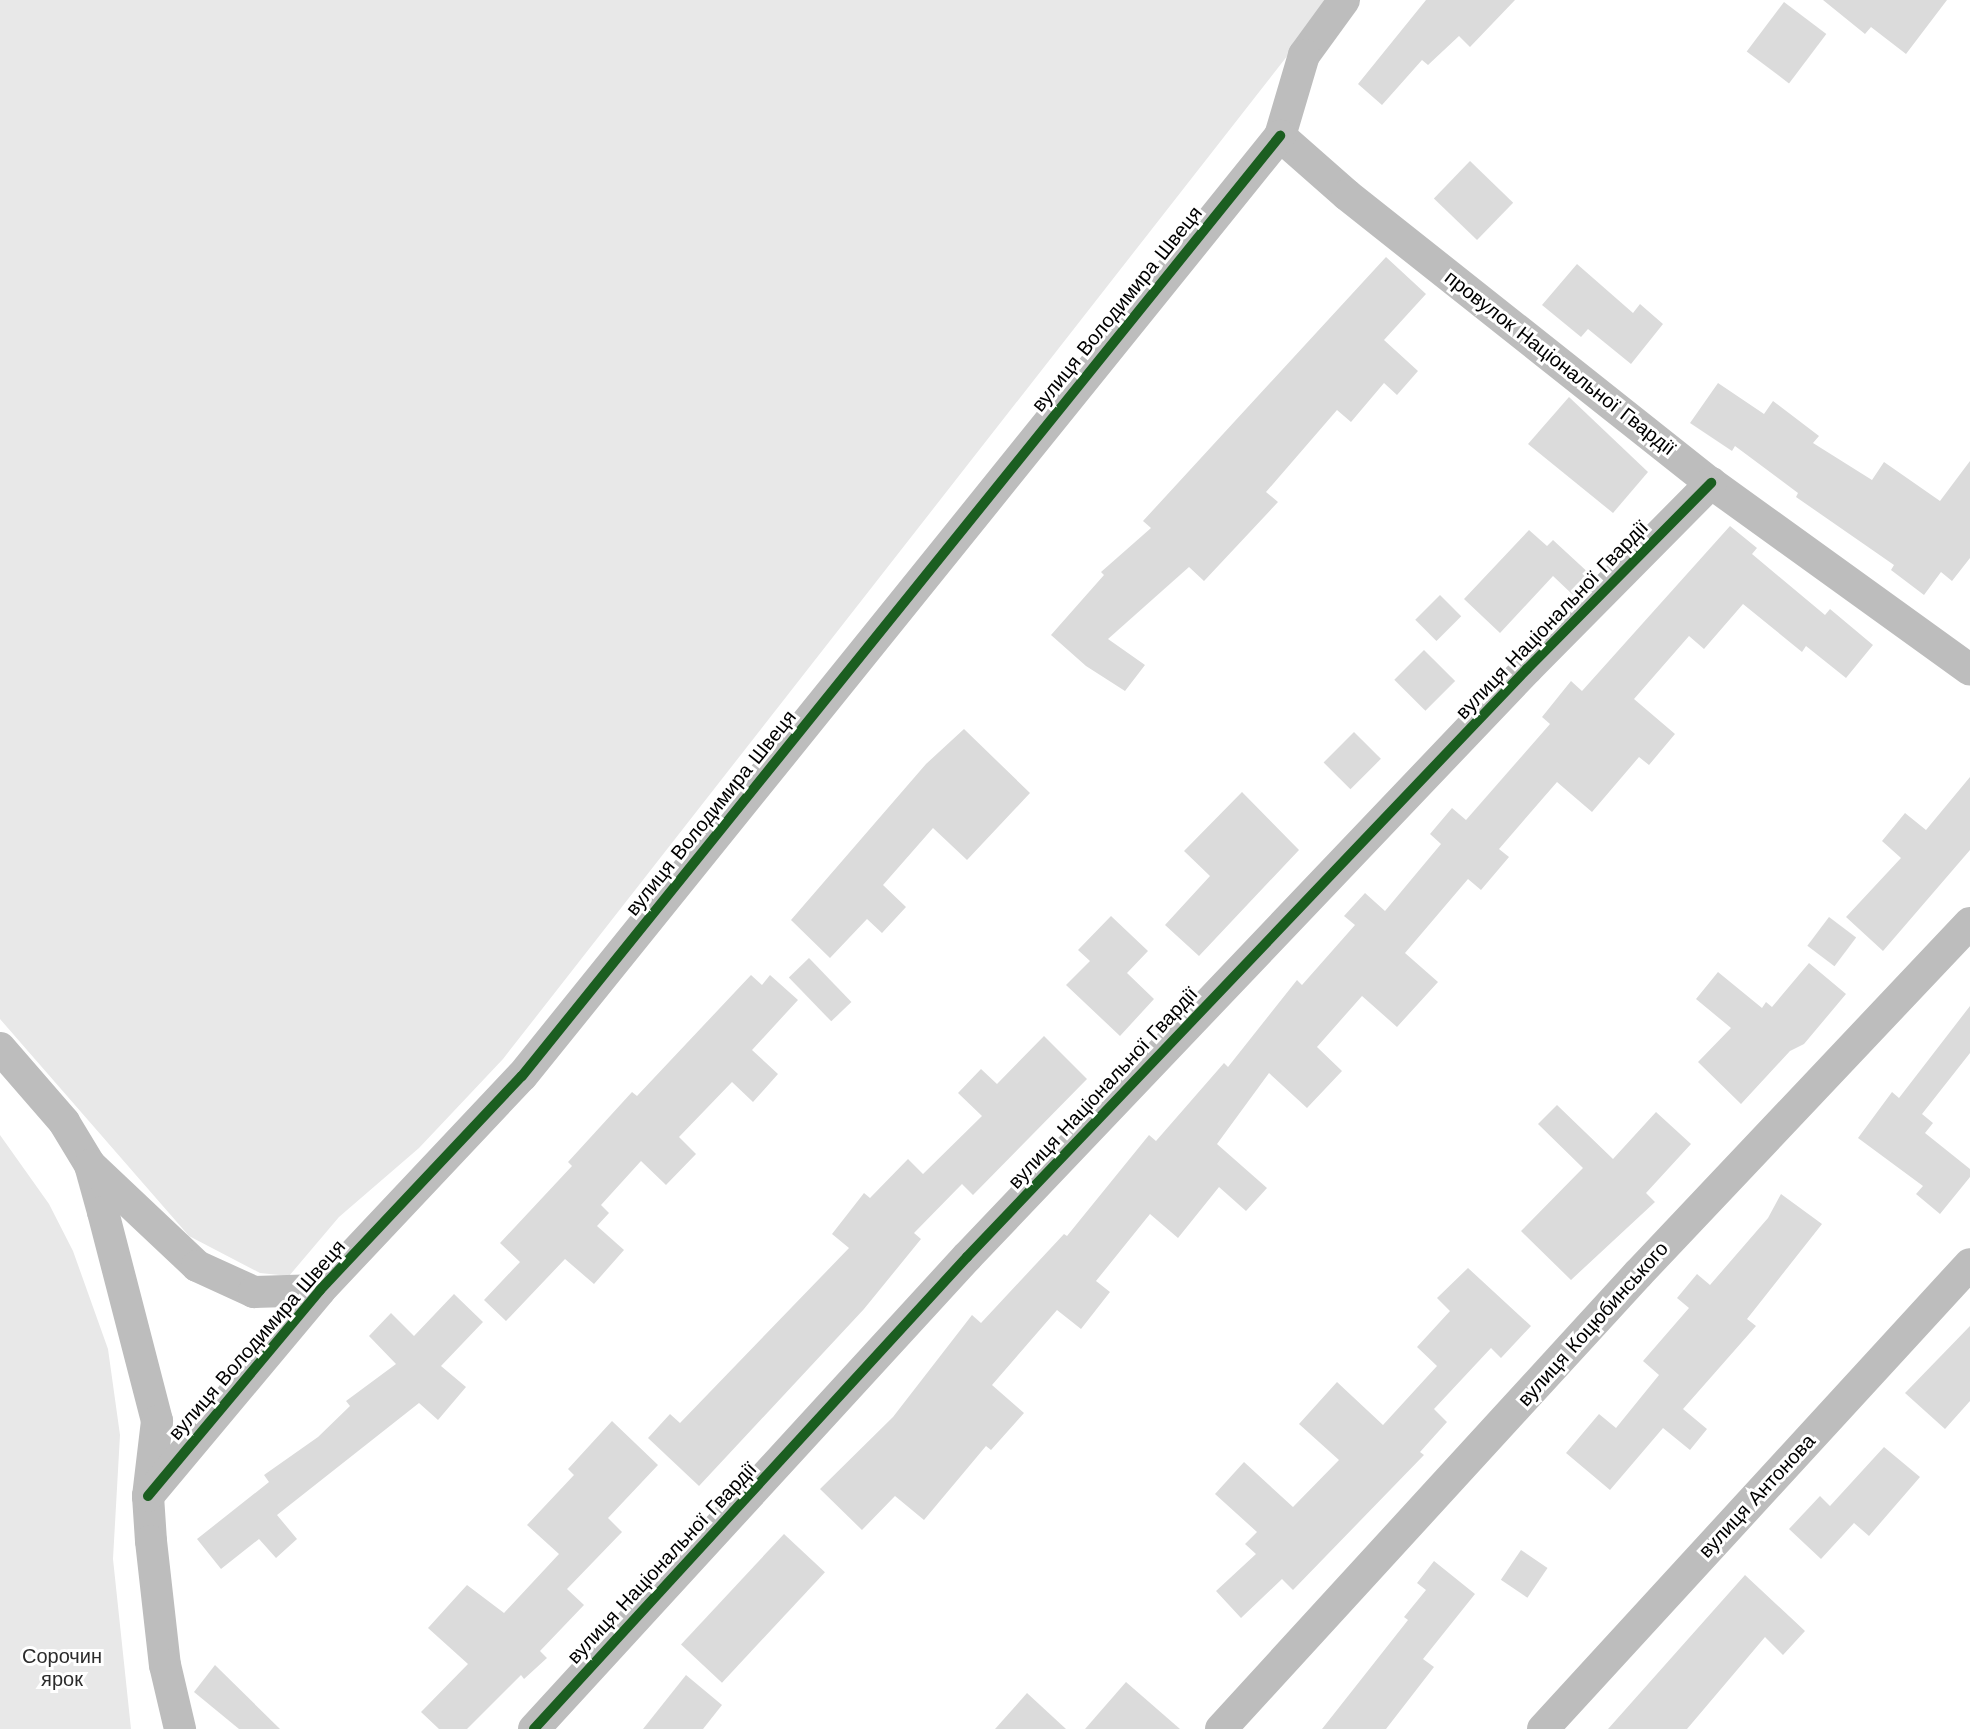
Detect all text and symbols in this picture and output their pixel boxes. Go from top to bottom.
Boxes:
street label: вулиця Володимира Швеця [1027,201,1207,417]
street label: провулок Національної Гвардії [1440,265,1680,461]
street label: вулиця Національної Гвардії [1451,516,1653,724]
street label: вулиця Володимира Швеця [621,705,801,921]
street label: вулиця Національної Гвардії [1003,982,1203,1194]
street label: вулиця Володимира Швеця [164,1235,350,1445]
street label: вулиця Коцюбинського [1513,1237,1673,1411]
street label: вулиця Антонова [1694,1429,1820,1563]
street label: вулиця Національної Гвардії [562,1457,762,1669]
park label: Сорочин ярок [22,1644,102,1691]

